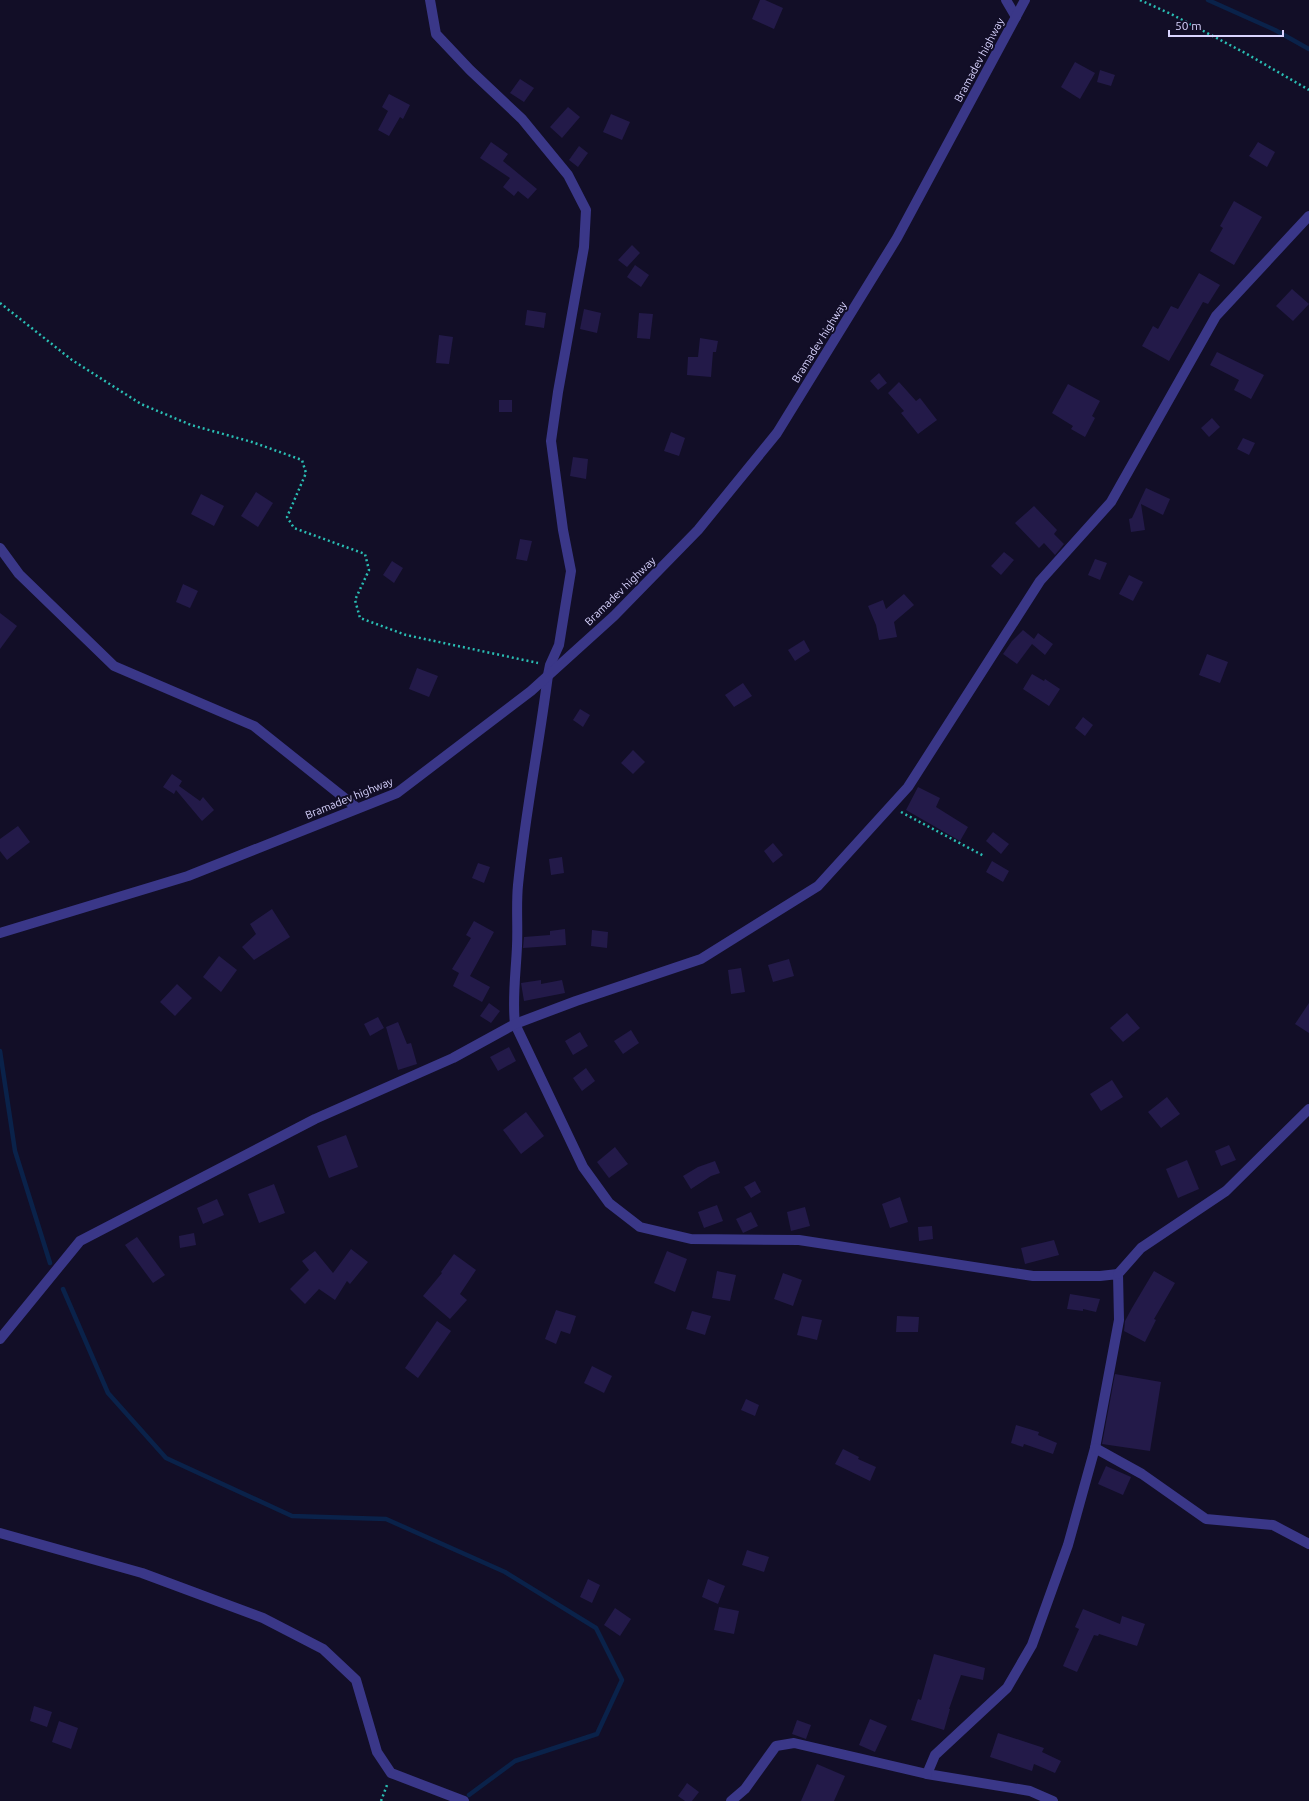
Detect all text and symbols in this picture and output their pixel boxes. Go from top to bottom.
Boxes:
scale bar [1169,12,1283,38]
street label: Bramadev highway [952,15,1007,104]
text: 50 m [1175,19,1202,32]
street label: Bramadev highway [789,299,849,385]
street label: Bramadev highway [582,554,658,628]
street label: Bramadev highway [303,775,395,821]

